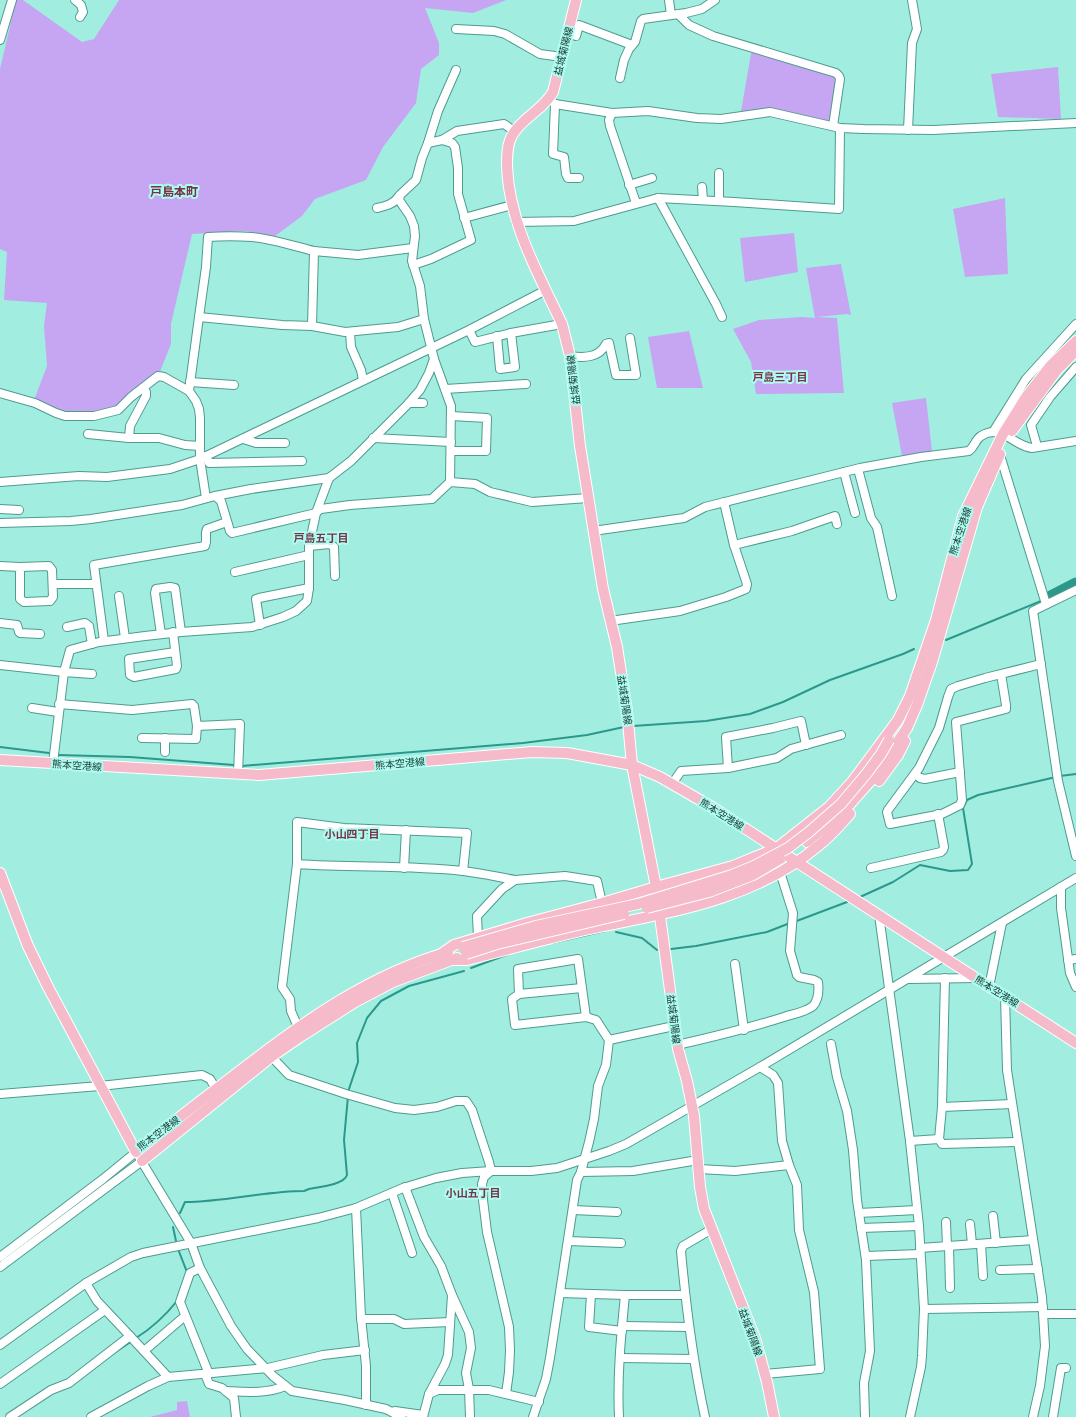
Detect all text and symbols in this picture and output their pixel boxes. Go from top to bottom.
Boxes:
street label: 益城菊陽線 [551,25,576,77]
district label: 戸島本町 [150,184,198,199]
street label: 益城菊陽線 [564,354,583,406]
district label: 戸島三丁目 [753,370,808,384]
street label: 熊本空港線 [947,505,974,557]
district label: 戸島五丁目 [294,531,349,545]
street label: 益城菊陽線 [615,674,634,726]
street label: 熊本空港線 [375,755,426,772]
street label: 熊本空港線 [52,757,102,774]
street label: 熊本空港線 [697,796,746,833]
district label: 小山四丁目 [325,827,380,841]
street label: 熊本空港線 [972,973,1021,1010]
street label: 益城菊陽線 [664,993,683,1045]
street label: 熊本空港線 [134,1113,182,1154]
district label: 小山五丁目 [446,1186,501,1200]
street label: 益城菊陽線 [736,1306,765,1358]

